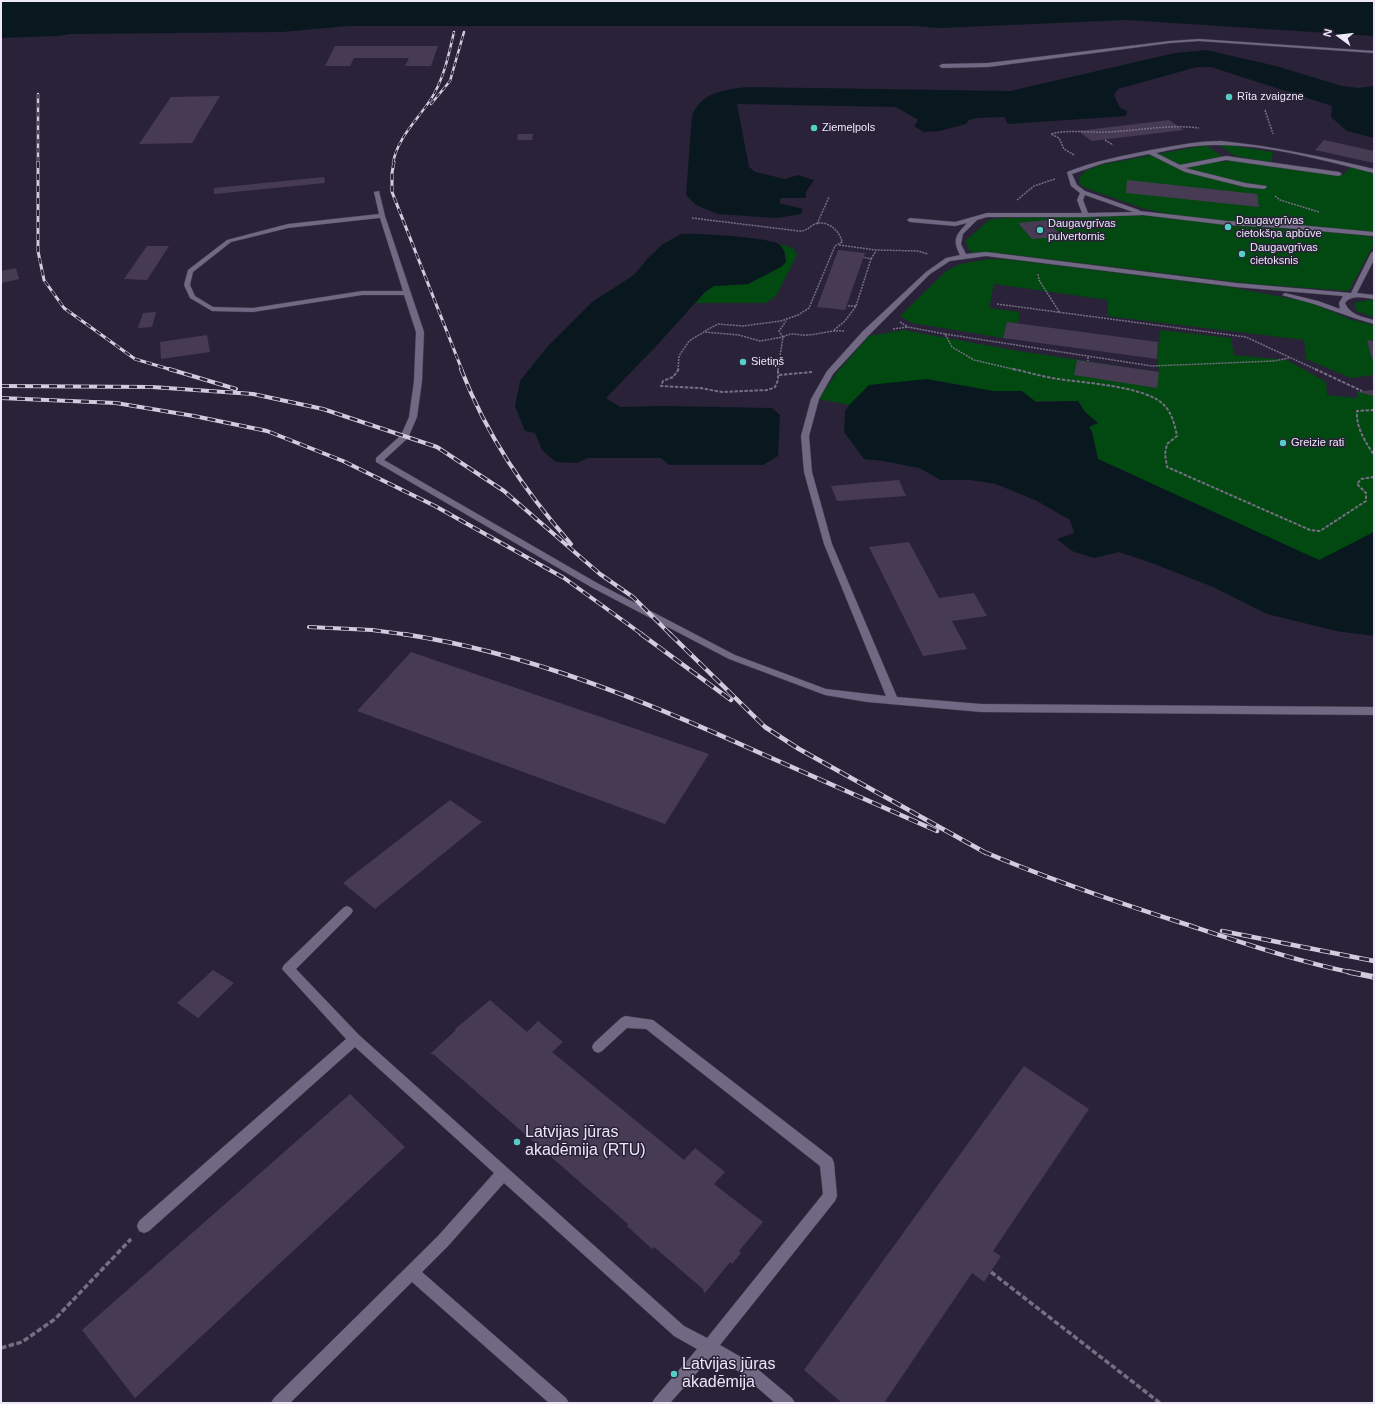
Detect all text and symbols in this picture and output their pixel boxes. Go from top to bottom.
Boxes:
north arrow [1319,16,1359,56]
text: N [1321,28,1334,38]
place label: Rīta zvaigzne [1237,90,1304,104]
marker: Rīta zvaigzne [1224,92,1234,102]
place label: Ziemeļpols [822,121,875,135]
marker: Ziemeļpols [809,123,819,133]
place label: Daugavgrīvas cietokšņa apbūve [1236,214,1322,240]
place label: Daugavgrīvas pulvertornis [1048,217,1116,243]
marker: Daugavgrīvas cietokšņa apbūve [1223,222,1233,232]
marker: Daugavgrīvas pulvertornis [1035,225,1045,235]
place label: Daugavgrīvas cietoksnis [1250,241,1318,267]
marker: Daugavgrīvas cietoksnis [1237,249,1247,259]
place label: Sietiņš [751,355,784,369]
marker: Sietiņš [738,357,748,367]
place label: Greizie rati [1291,436,1344,450]
marker: Greizie rati [1278,438,1288,448]
place label: Latvijas jūras akadēmija (RTU) [525,1123,646,1161]
marker: Latvijas jūras akadēmija (RTU) [512,1137,522,1147]
place label: Latvijas jūras akadēmija [682,1355,775,1393]
marker: Latvijas jūras akadēmija [669,1369,679,1379]

